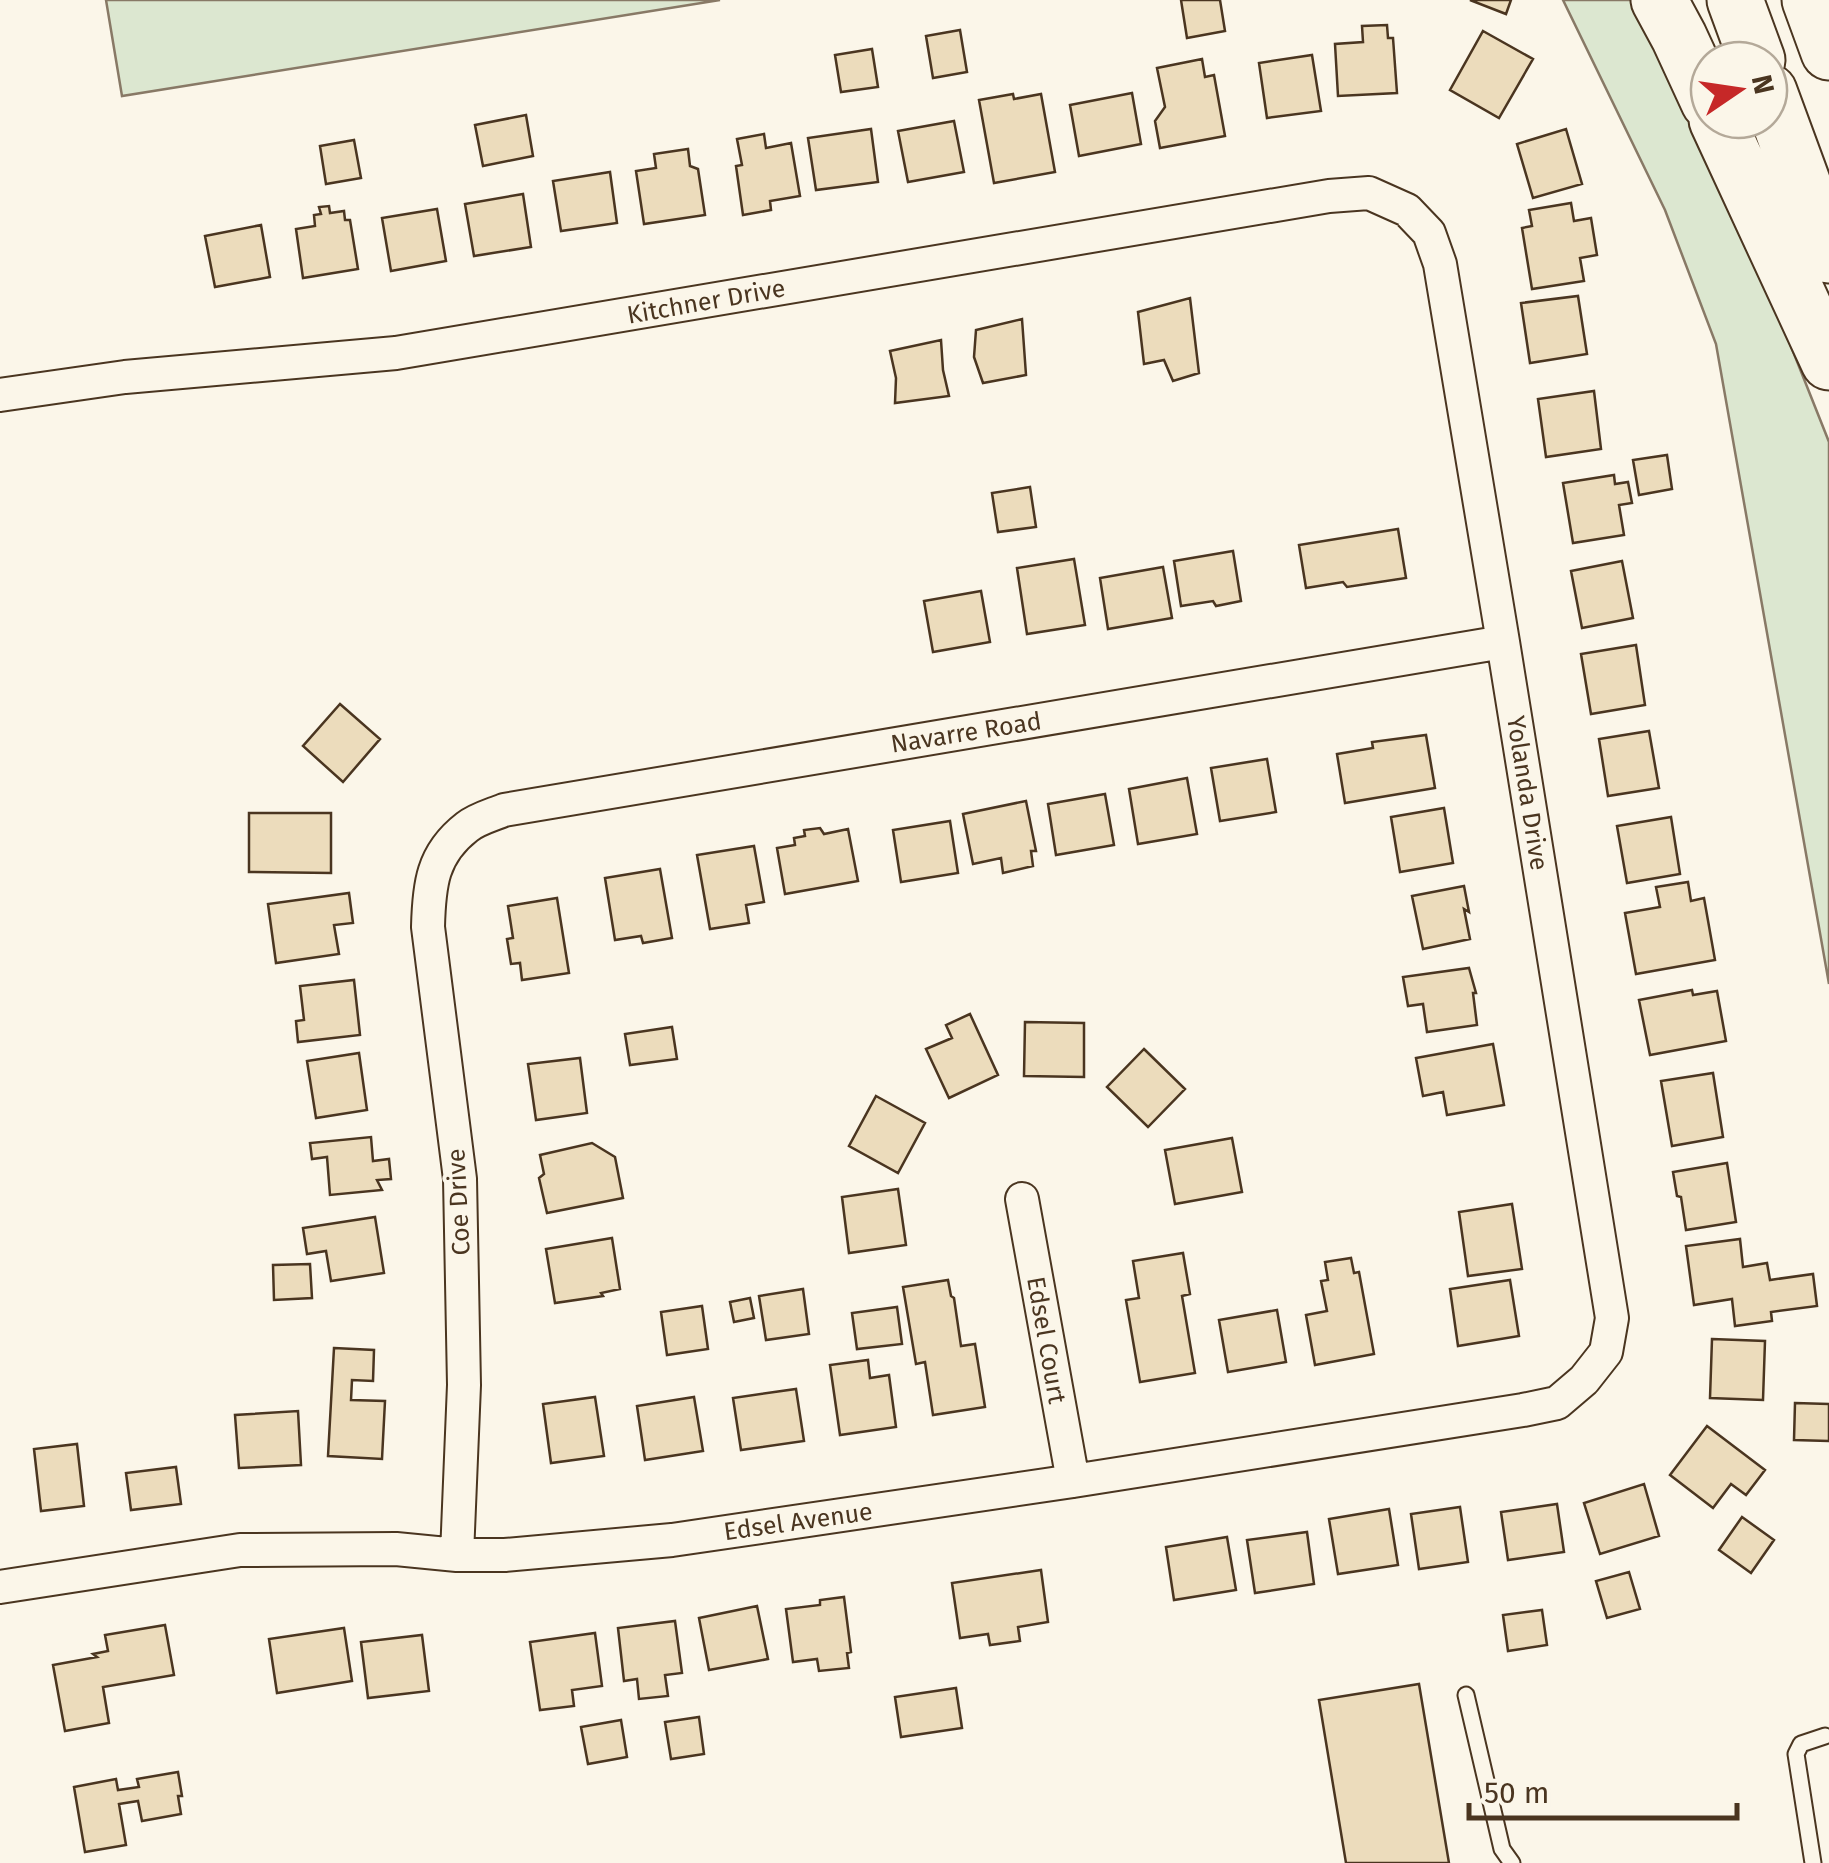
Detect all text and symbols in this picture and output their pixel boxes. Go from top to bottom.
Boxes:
north arrow [1689,40,1789,140]
text: N [1745,72,1781,97]
street label: Kitchner Drive [625,273,788,331]
street label: Navarre Road [889,706,1044,760]
street label: Yolanda Drive [1500,714,1554,873]
street label: Coe Drive [441,1148,477,1256]
street label: Edsel Court [1020,1274,1072,1407]
street label: Edsel Avenue [722,1497,875,1547]
scale bar [1469,1758,1736,1820]
text: 50 m [1484,1775,1549,1811]

